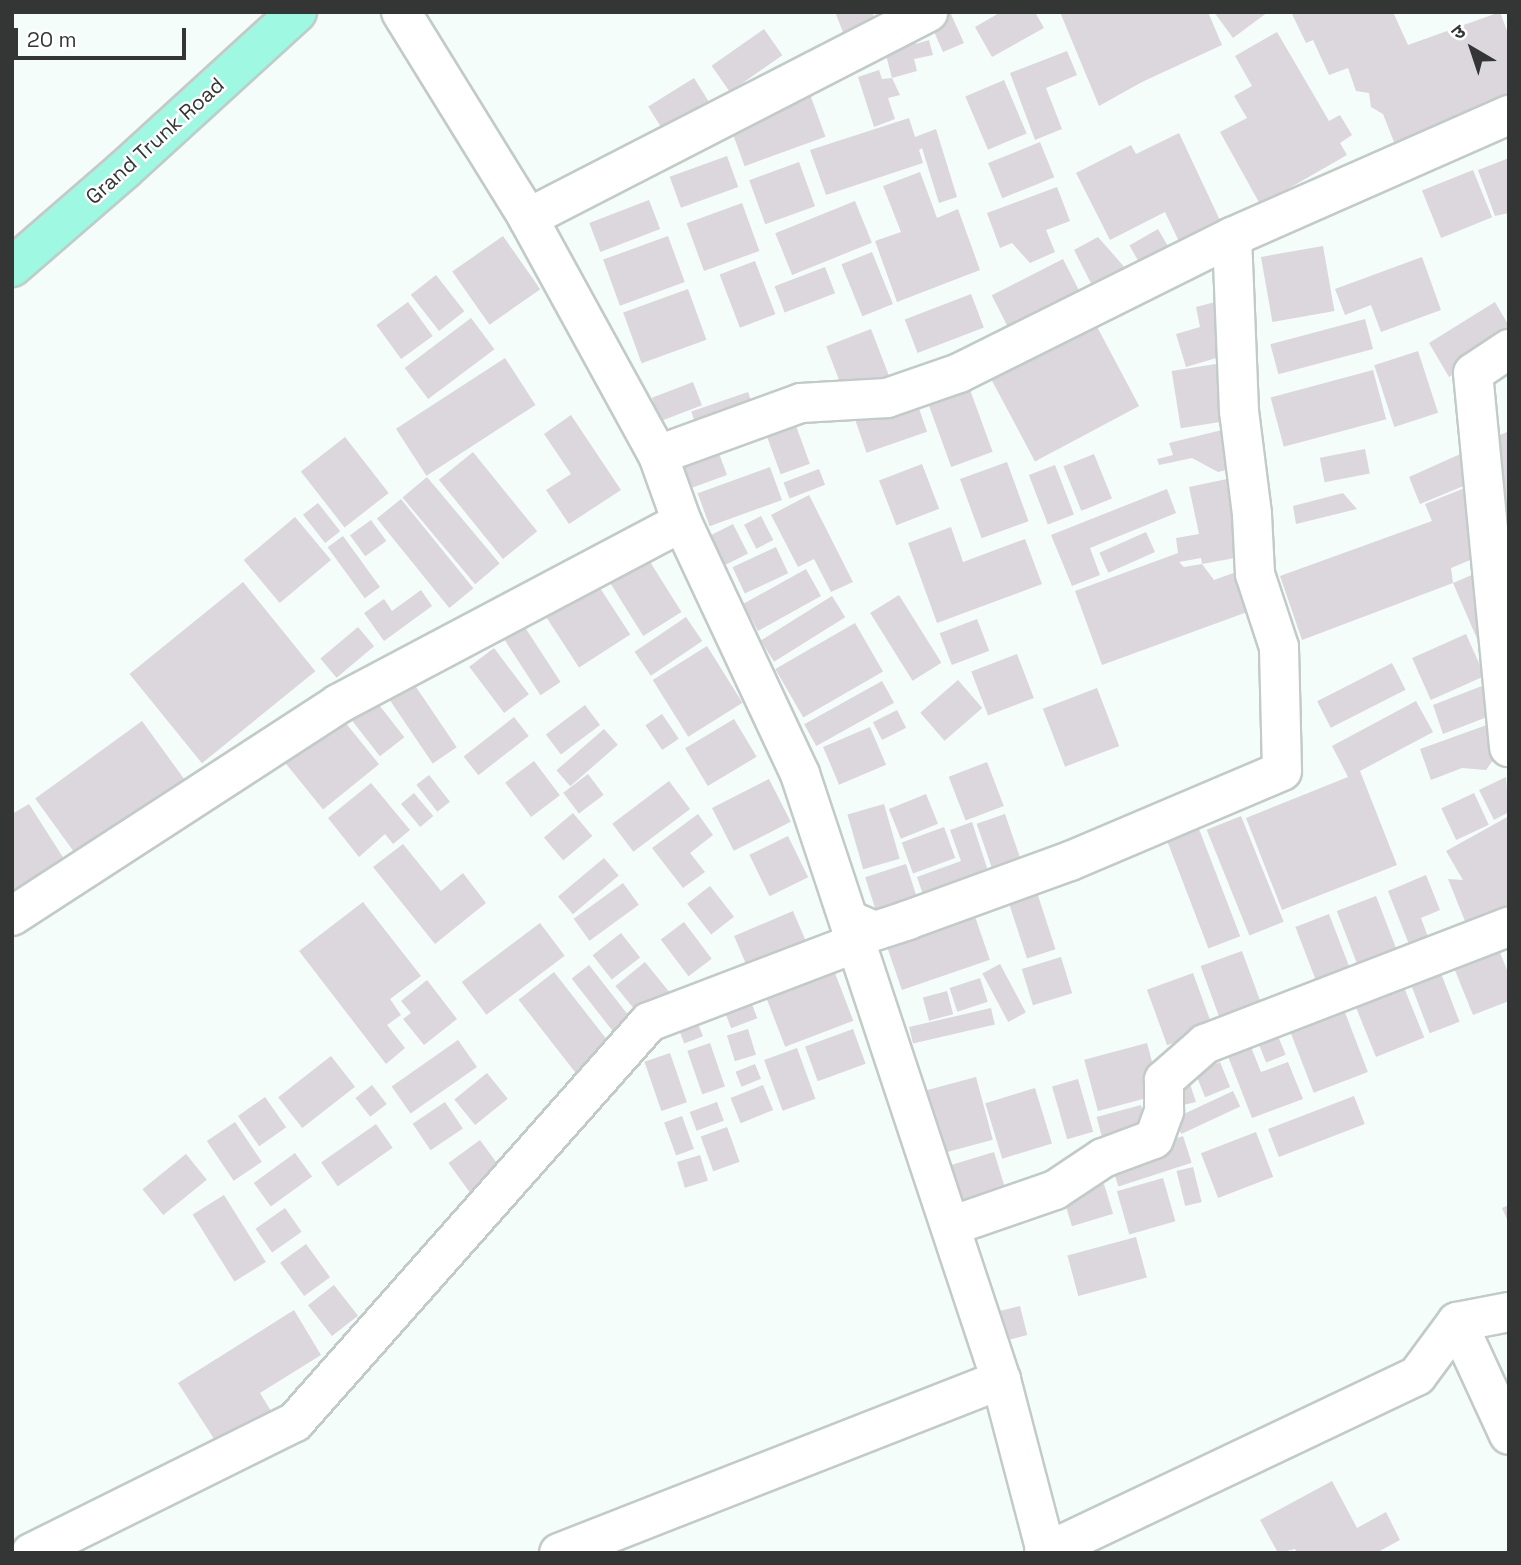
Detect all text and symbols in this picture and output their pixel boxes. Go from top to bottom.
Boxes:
scale bar [18,14,189,58]
north arrow [1437,14,1507,84]
text: उ [1446,19,1471,46]
text: 20 m [27,26,77,53]
street label: Grand Trunk Road [80,72,230,210]

